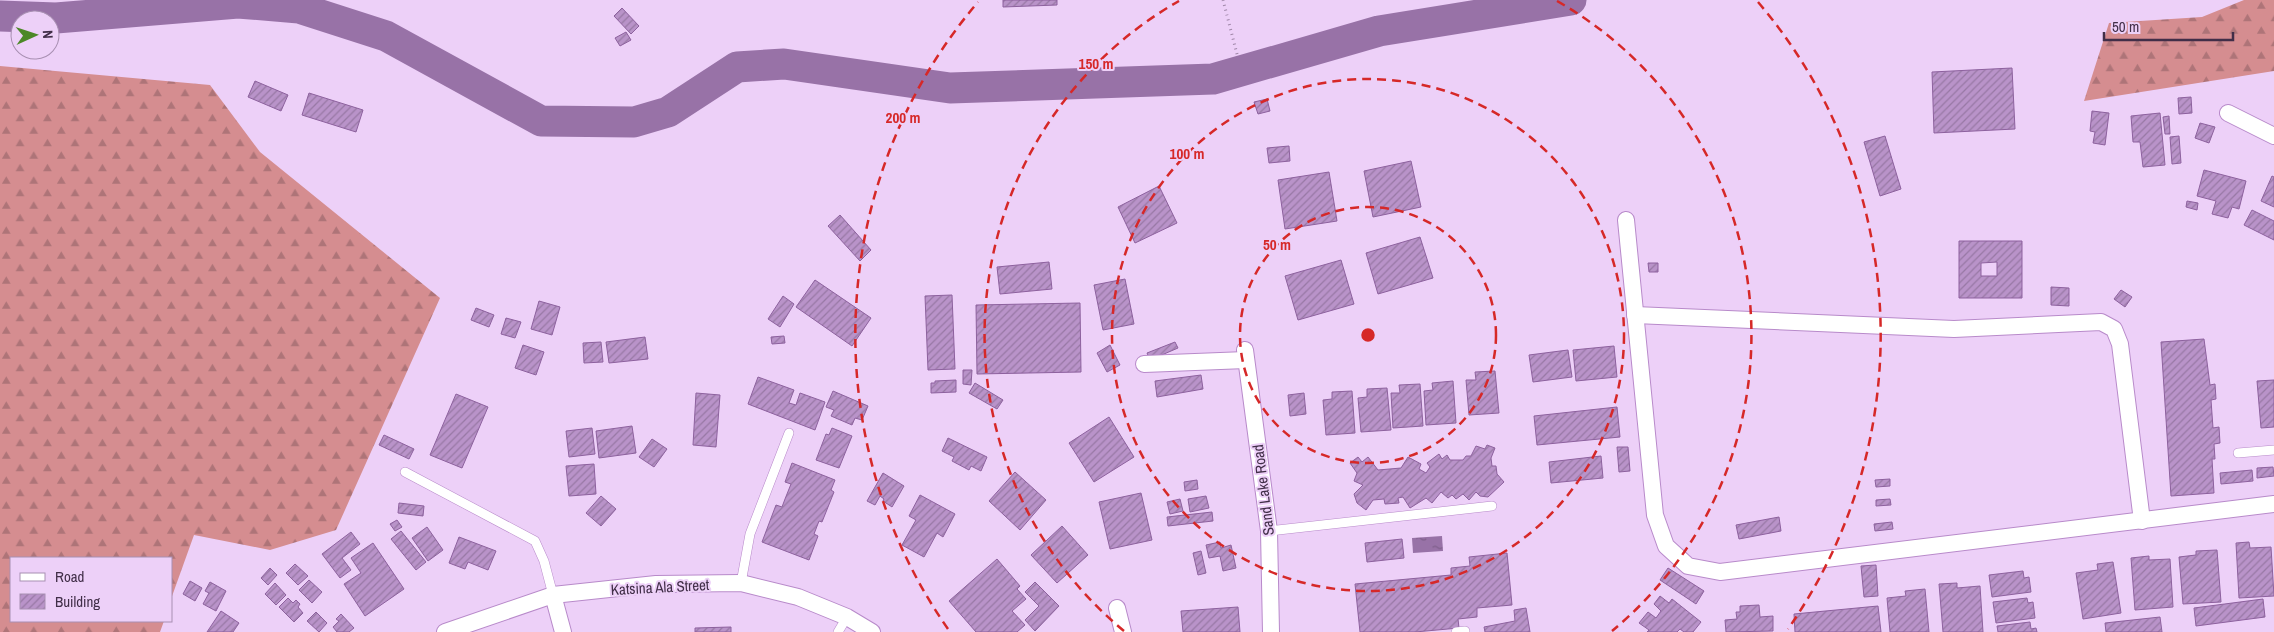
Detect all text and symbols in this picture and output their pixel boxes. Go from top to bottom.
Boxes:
north arrow [10,10,60,60]
scale bar [2104,10,2233,42]
text: 50 m [2112,16,2139,37]
text: N [39,30,57,39]
text: 150 m [1079,53,1113,74]
text: 200 m [886,107,920,128]
text: 100 m [1170,143,1204,164]
text: 50 m [1263,234,1291,255]
centre of rings [1359,326,1377,344]
street label: Sand Lake Road [1247,443,1279,537]
legend [10,557,172,622]
text: Road [55,566,84,587]
street label: Katsina Ala Street [610,574,710,600]
text: Building [55,591,100,612]

